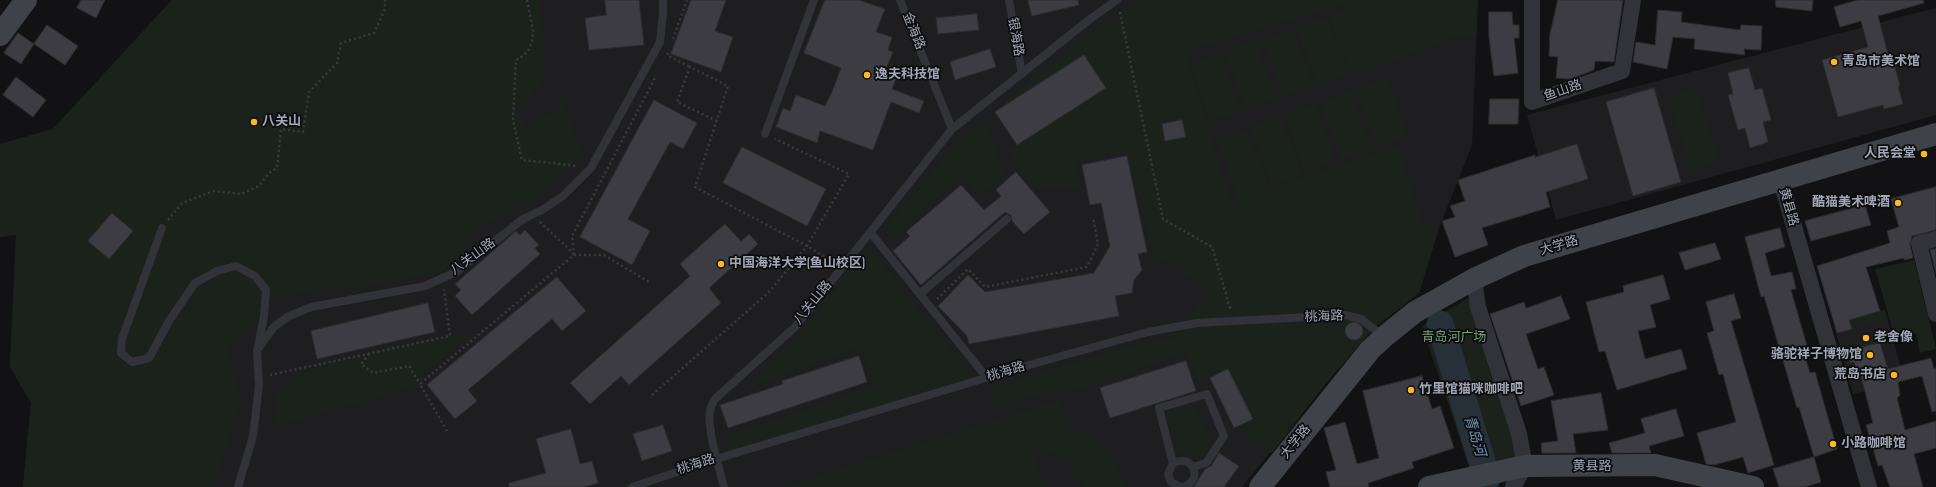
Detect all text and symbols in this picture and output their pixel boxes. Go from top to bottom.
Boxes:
street label: 金海路 [898,10,928,52]
street label: 银海路 [1004,16,1026,58]
place label: 青岛市美术馆 [1842,54,1920,70]
marker: 青岛市美术馆 [1829,57,1839,67]
place label: 逸夫科技馆 [875,67,940,83]
marker: 逸夫科技馆 [862,70,872,80]
street label: 鱼山路 [1542,77,1584,105]
place label: 八关山 [262,114,301,130]
marker: 八关山 [249,117,259,127]
place label: 人民会堂 [1864,146,1916,162]
marker: 人民会堂 [1919,149,1929,159]
street label: 黄县路 [1775,186,1801,228]
place label: 酷猫美术啤酒 [1812,195,1890,211]
marker: 酷猫美术啤酒 [1893,198,1903,208]
street label: 大学路 [1538,233,1580,259]
street label: 八关山路 [447,235,499,279]
place label: 中国海洋大学(鱼山校区) [729,256,865,272]
marker: 中国海洋大学(鱼山校区) [716,259,726,269]
street label: 八关山路 [791,278,835,328]
street label: 桃海路 [1304,309,1344,325]
park label: 青岛河广场 [1422,330,1486,346]
place label: 老舍像 [1874,330,1913,346]
marker: 老舍像 [1861,333,1871,343]
place label: 骆驼祥子博物馆 [1771,347,1862,363]
marker: 骆驼祥子博物馆 [1865,350,1875,360]
street label: 桃海路 [985,359,1027,385]
place label: 荒岛书店 [1834,367,1886,383]
marker: 荒岛书店 [1889,370,1899,380]
place label: 竹里馆猫咪咖啡吧 [1419,382,1523,398]
marker: 竹里馆猫咪咖啡吧 [1406,385,1416,395]
water label: 青岛河 [1460,413,1488,459]
street label: 大学路 [1278,422,1314,462]
place label: 小路咖啡馆 [1841,436,1906,452]
marker: 小路咖啡馆 [1828,439,1838,449]
street label: 桃海路 [675,452,717,478]
street label: 黄县路 [1573,459,1611,475]

